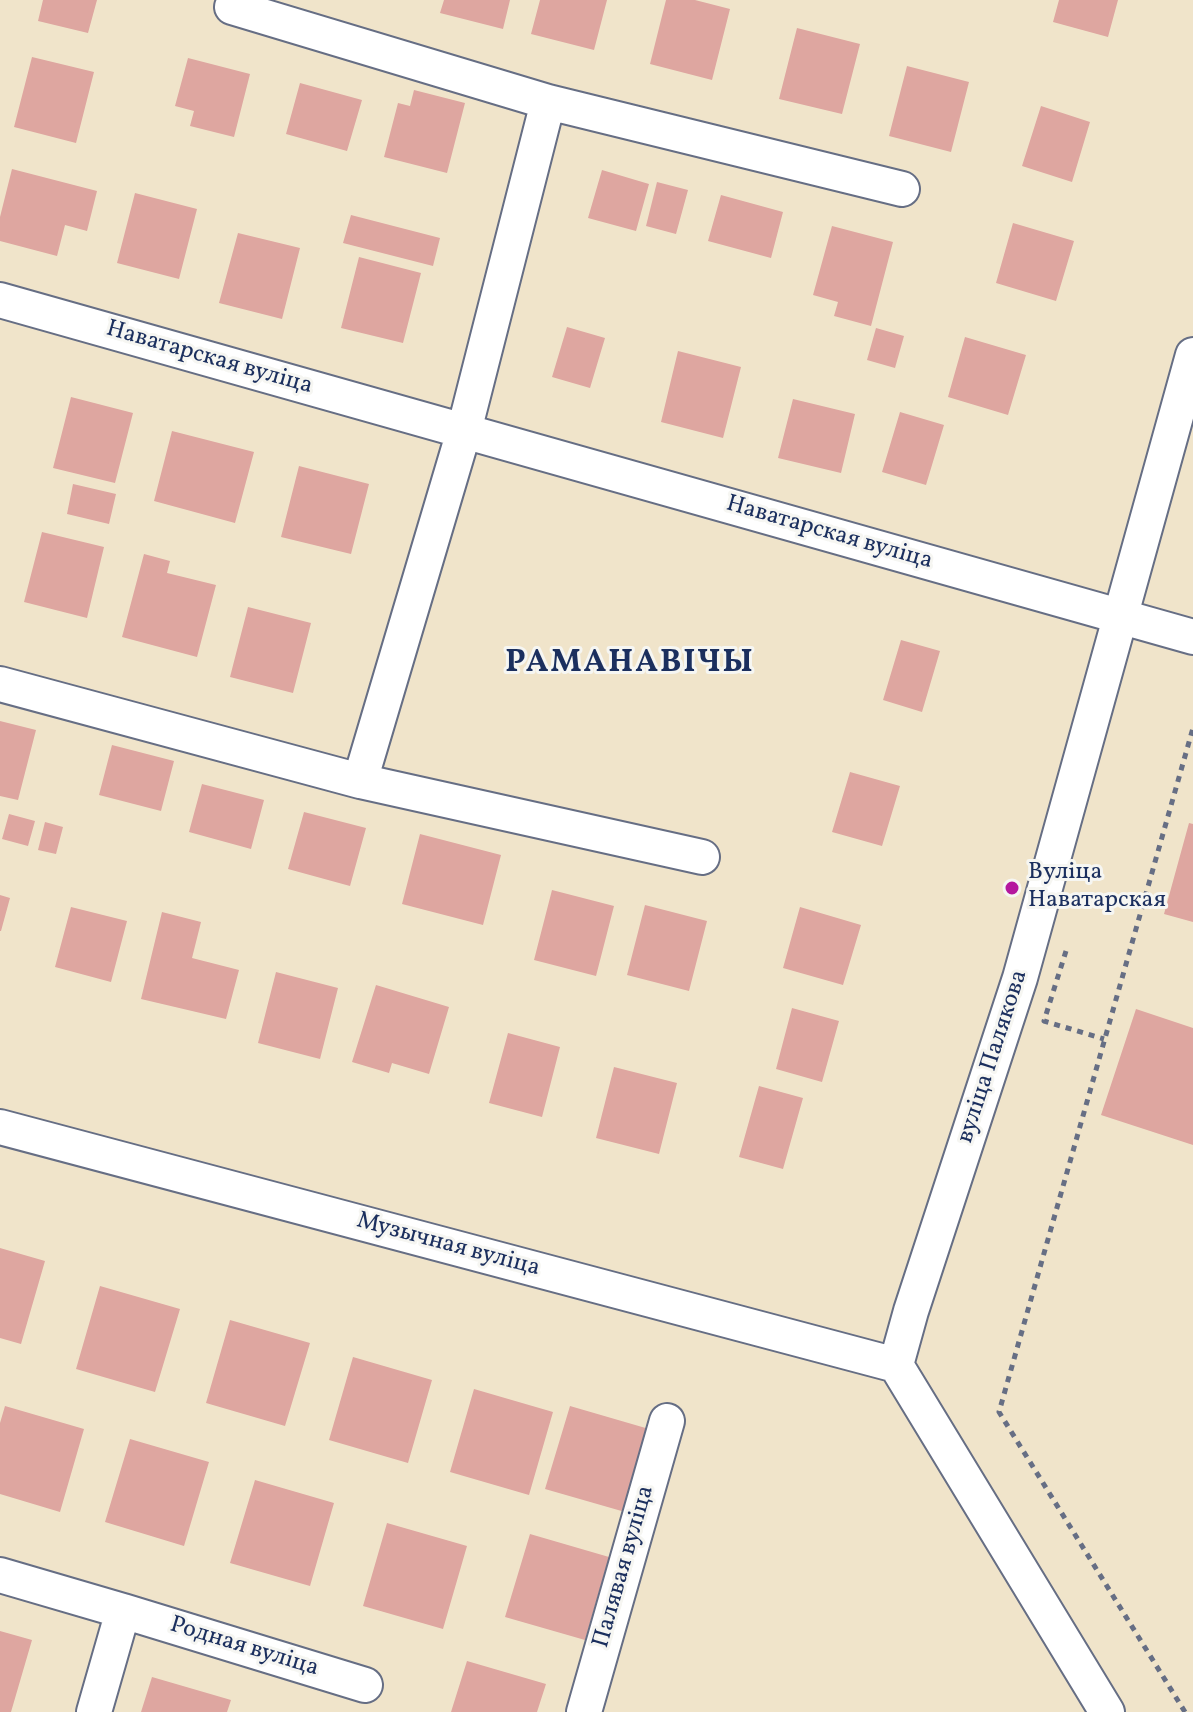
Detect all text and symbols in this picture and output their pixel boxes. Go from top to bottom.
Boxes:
street label: Наватарская вуліца [102,316,316,402]
street label: Наватарская вуліца [722,491,936,577]
district label: РАМАНАВІЧЫ [505,646,755,684]
place label: Вуліца Наватарская [1028,860,1166,916]
marker: Вуліца Наватарская [1003,879,1021,897]
street label: вуліца Палякова [952,967,1036,1147]
street label: Музычная вуліца [353,1208,543,1284]
street label: Палявая вуліца [588,1483,662,1651]
street label: Родная вуліца [166,1612,322,1684]

